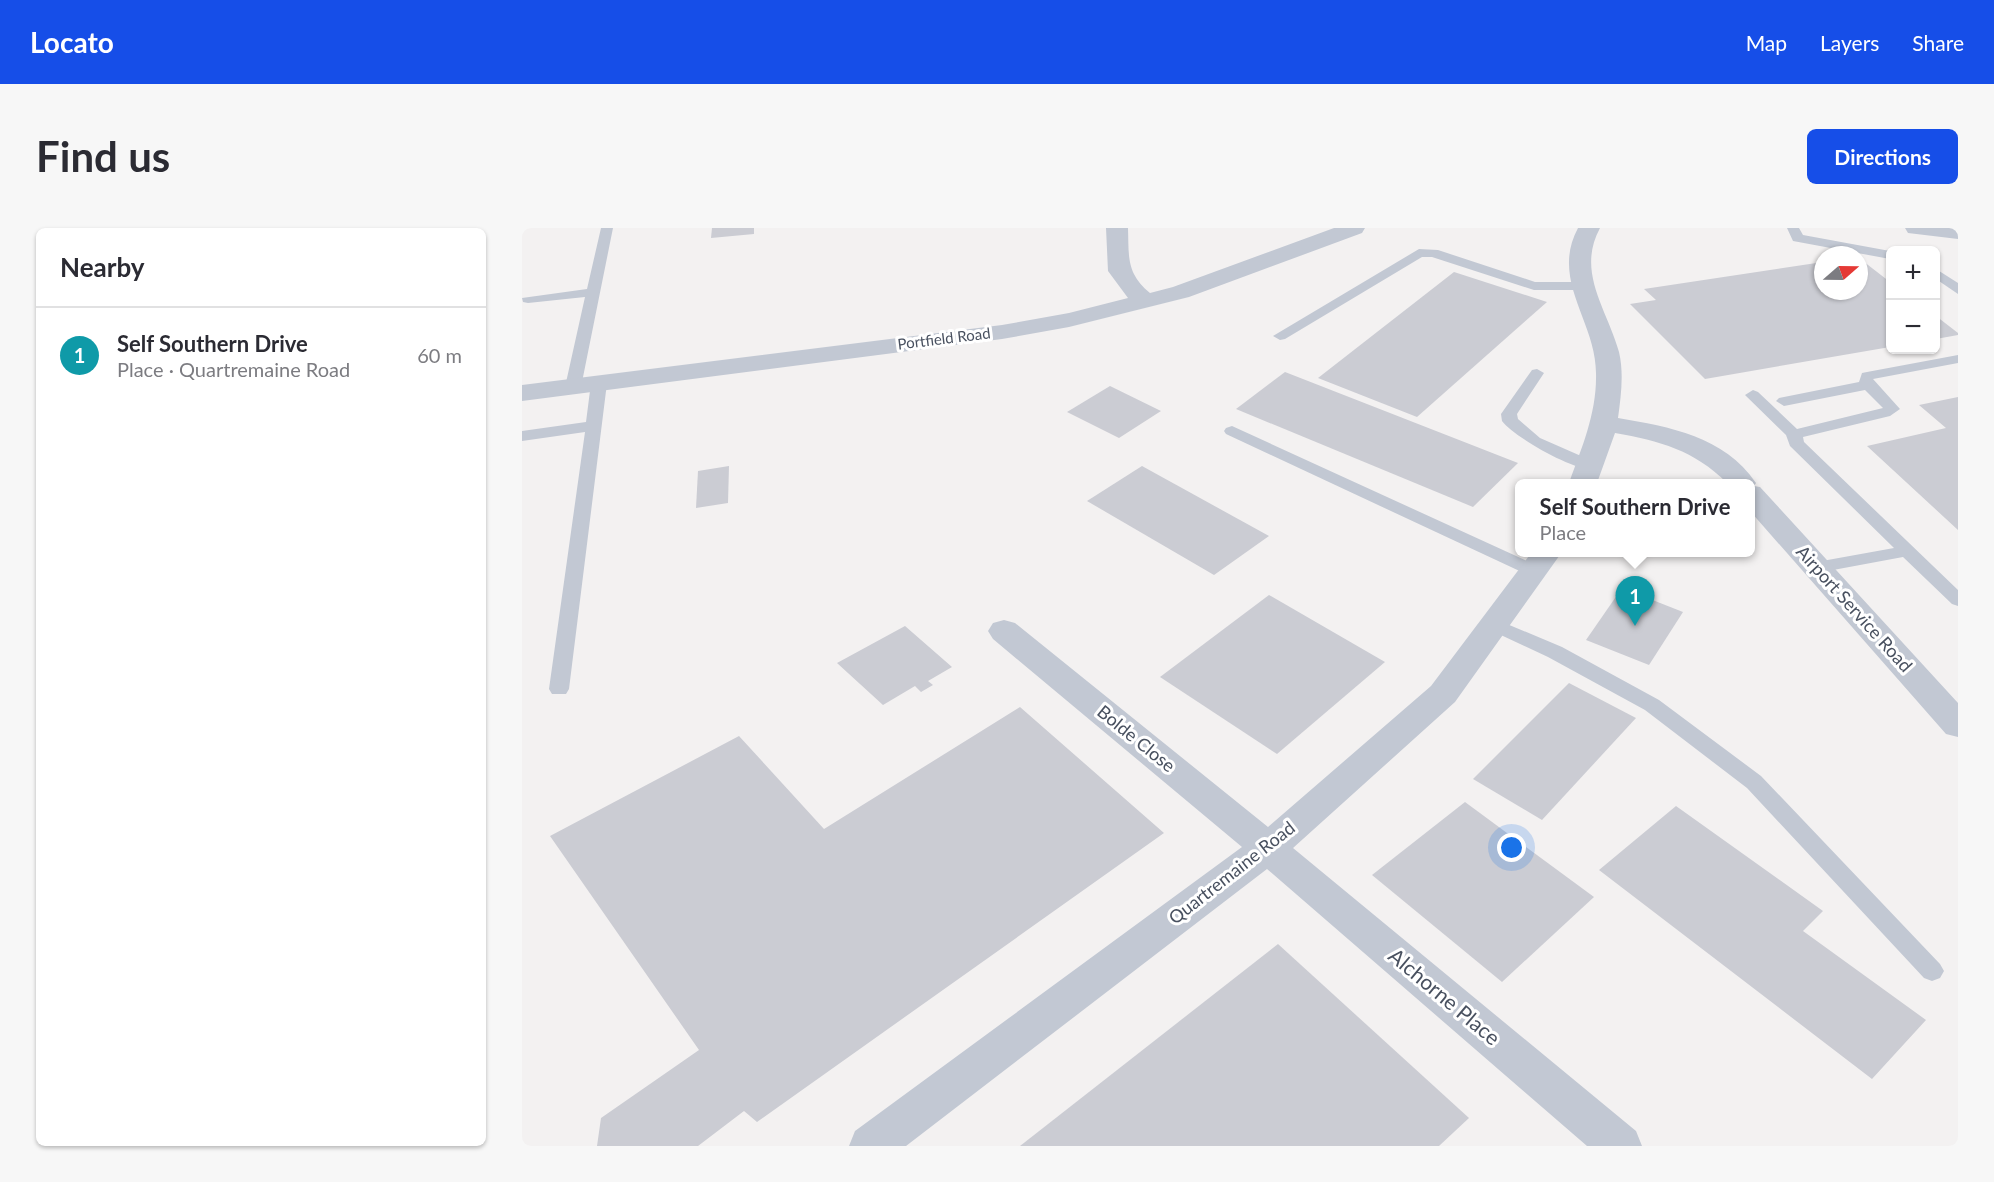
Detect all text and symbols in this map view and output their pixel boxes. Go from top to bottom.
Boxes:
text: Locato [30,25,114,59]
text: Map [1746,30,1787,55]
text: Layers [1820,30,1879,55]
text: Share [1912,30,1964,55]
button: Directions [1807,129,1958,184]
text: Find us [36,131,170,181]
north arrow [1814,246,1868,300]
map controls [1886,246,1940,354]
button: + [1886,246,1940,300]
text: Nearby [60,251,145,283]
button: − [1886,300,1940,354]
street label: Portfield Road [896,323,991,353]
text: Self Southern Drive [117,330,308,357]
text: 1 [74,343,85,367]
text: 60 m [417,343,462,367]
text: Place · Quartremaine Road [117,357,350,381]
popup [1515,479,1755,557]
text: Self Southern Drive [1540,493,1730,520]
text: Place [1540,520,1586,544]
street label: Airport Service Road [1792,540,1917,676]
pin: 1 [1616,576,1654,626]
street label: Bolde Close [1093,700,1180,776]
street label: Quartremaine Road [1164,816,1299,928]
your location [1497,833,1526,862]
street label: Alchorne Place [1384,942,1506,1050]

